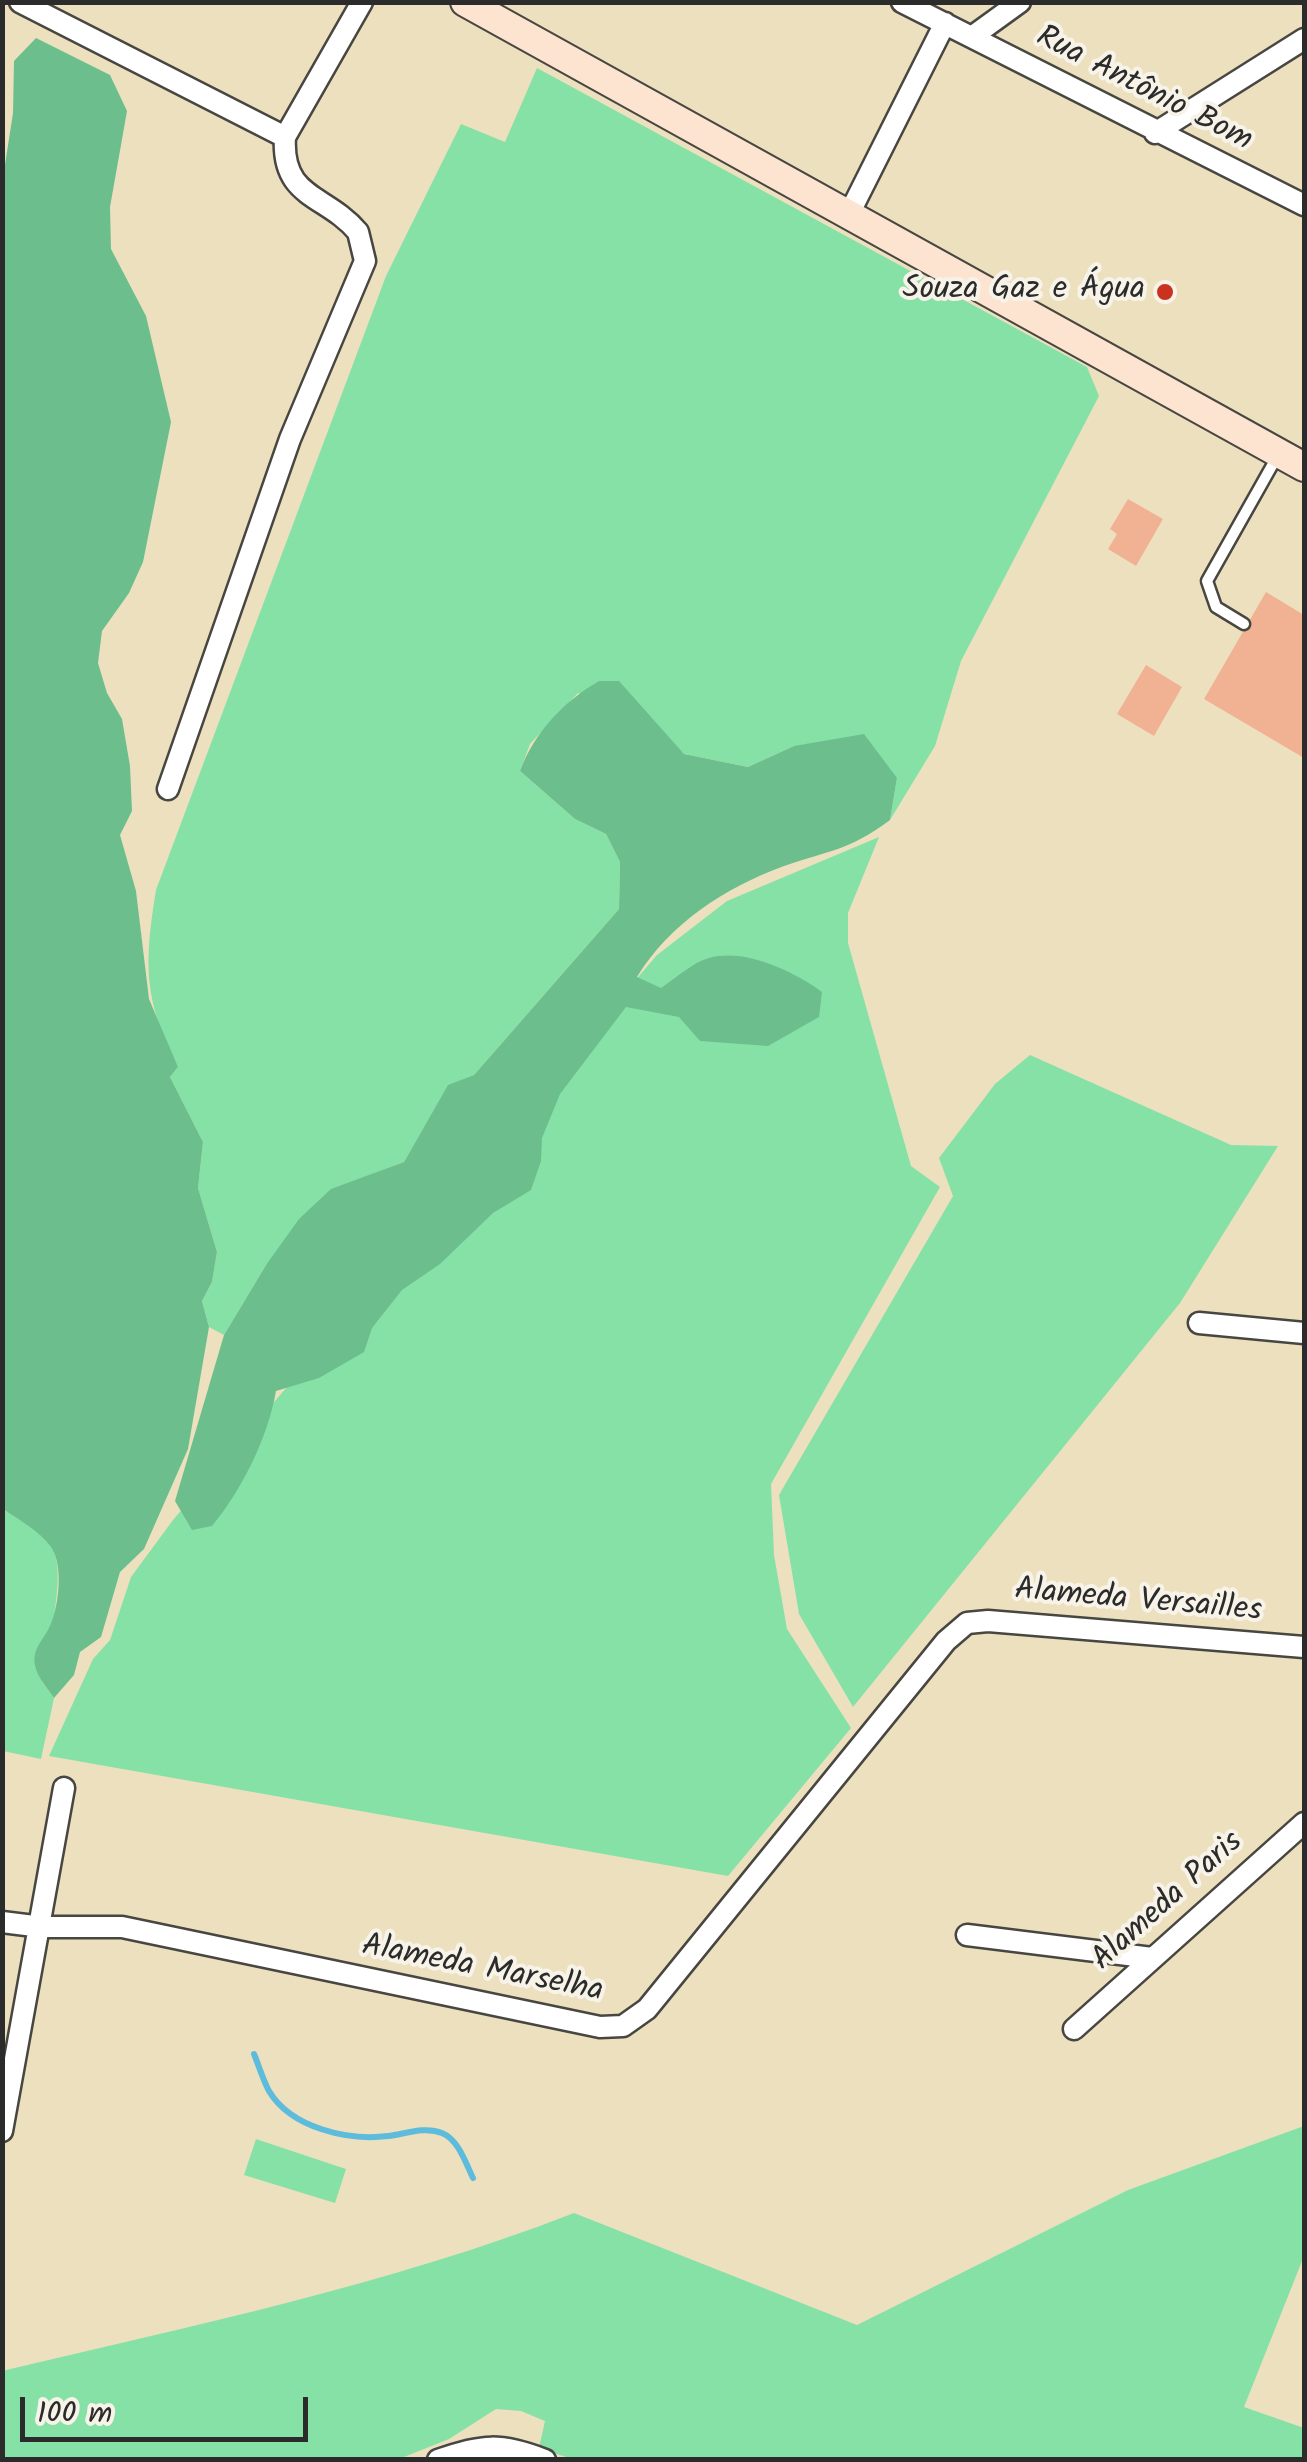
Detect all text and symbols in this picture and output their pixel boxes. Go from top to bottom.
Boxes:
street label: Rua Antônio Bom [1028,20,1258,162]
place label: Souza Gaz e Água [902,273,1145,311]
marker: Souza Gaz e Água [1154,281,1176,303]
street label: Alameda Versailles [1013,1573,1263,1633]
street label: Alameda Paris [1085,1825,1253,1981]
street label: Alameda Marselha [358,1929,606,2013]
scale bar [25,2377,312,2439]
text: 100 m [37,2390,112,2438]

